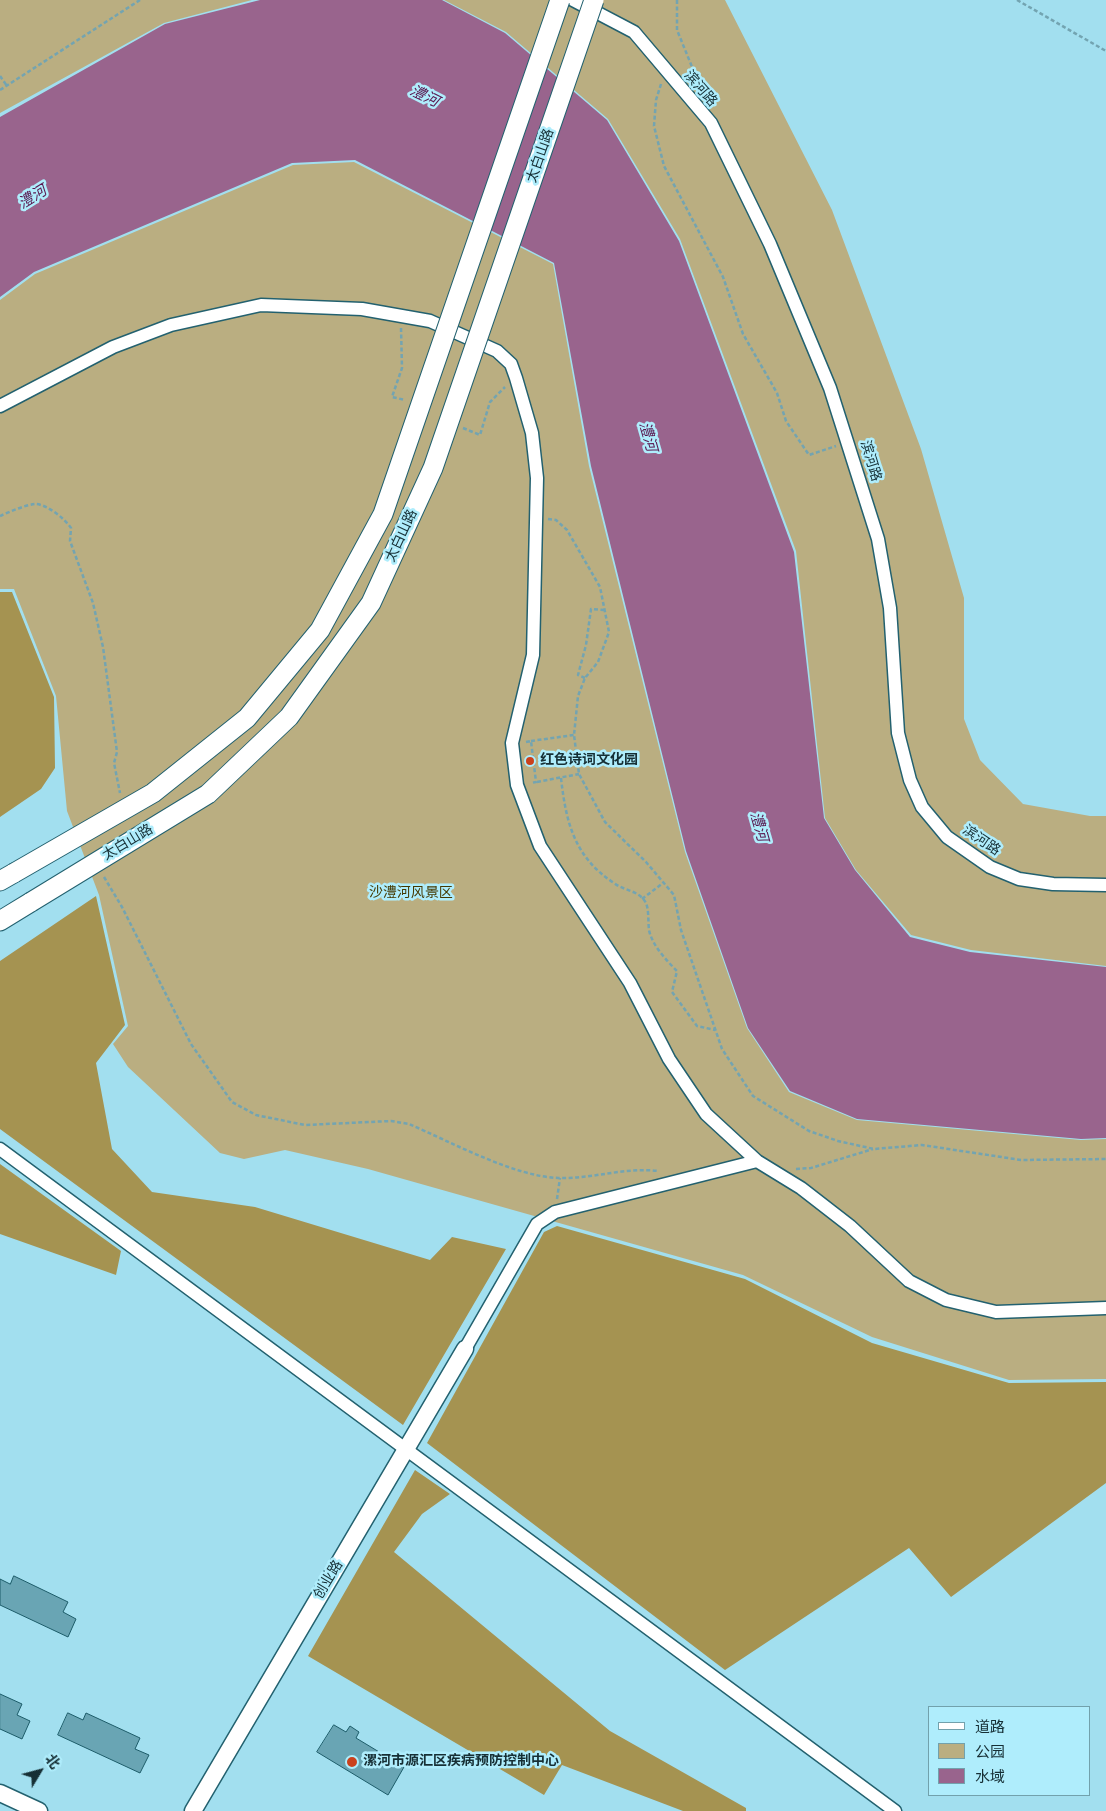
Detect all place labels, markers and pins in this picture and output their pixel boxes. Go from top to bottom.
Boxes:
place label: 红色诗词文化园 [540,753,638,769]
marker: 红色诗词文化园 [524,755,536,767]
place label: 漯河市源汇区疾病预防控制中心 [363,1754,559,1770]
marker: 漯河市源汇区疾病预防控制中心 [345,1755,359,1769]

